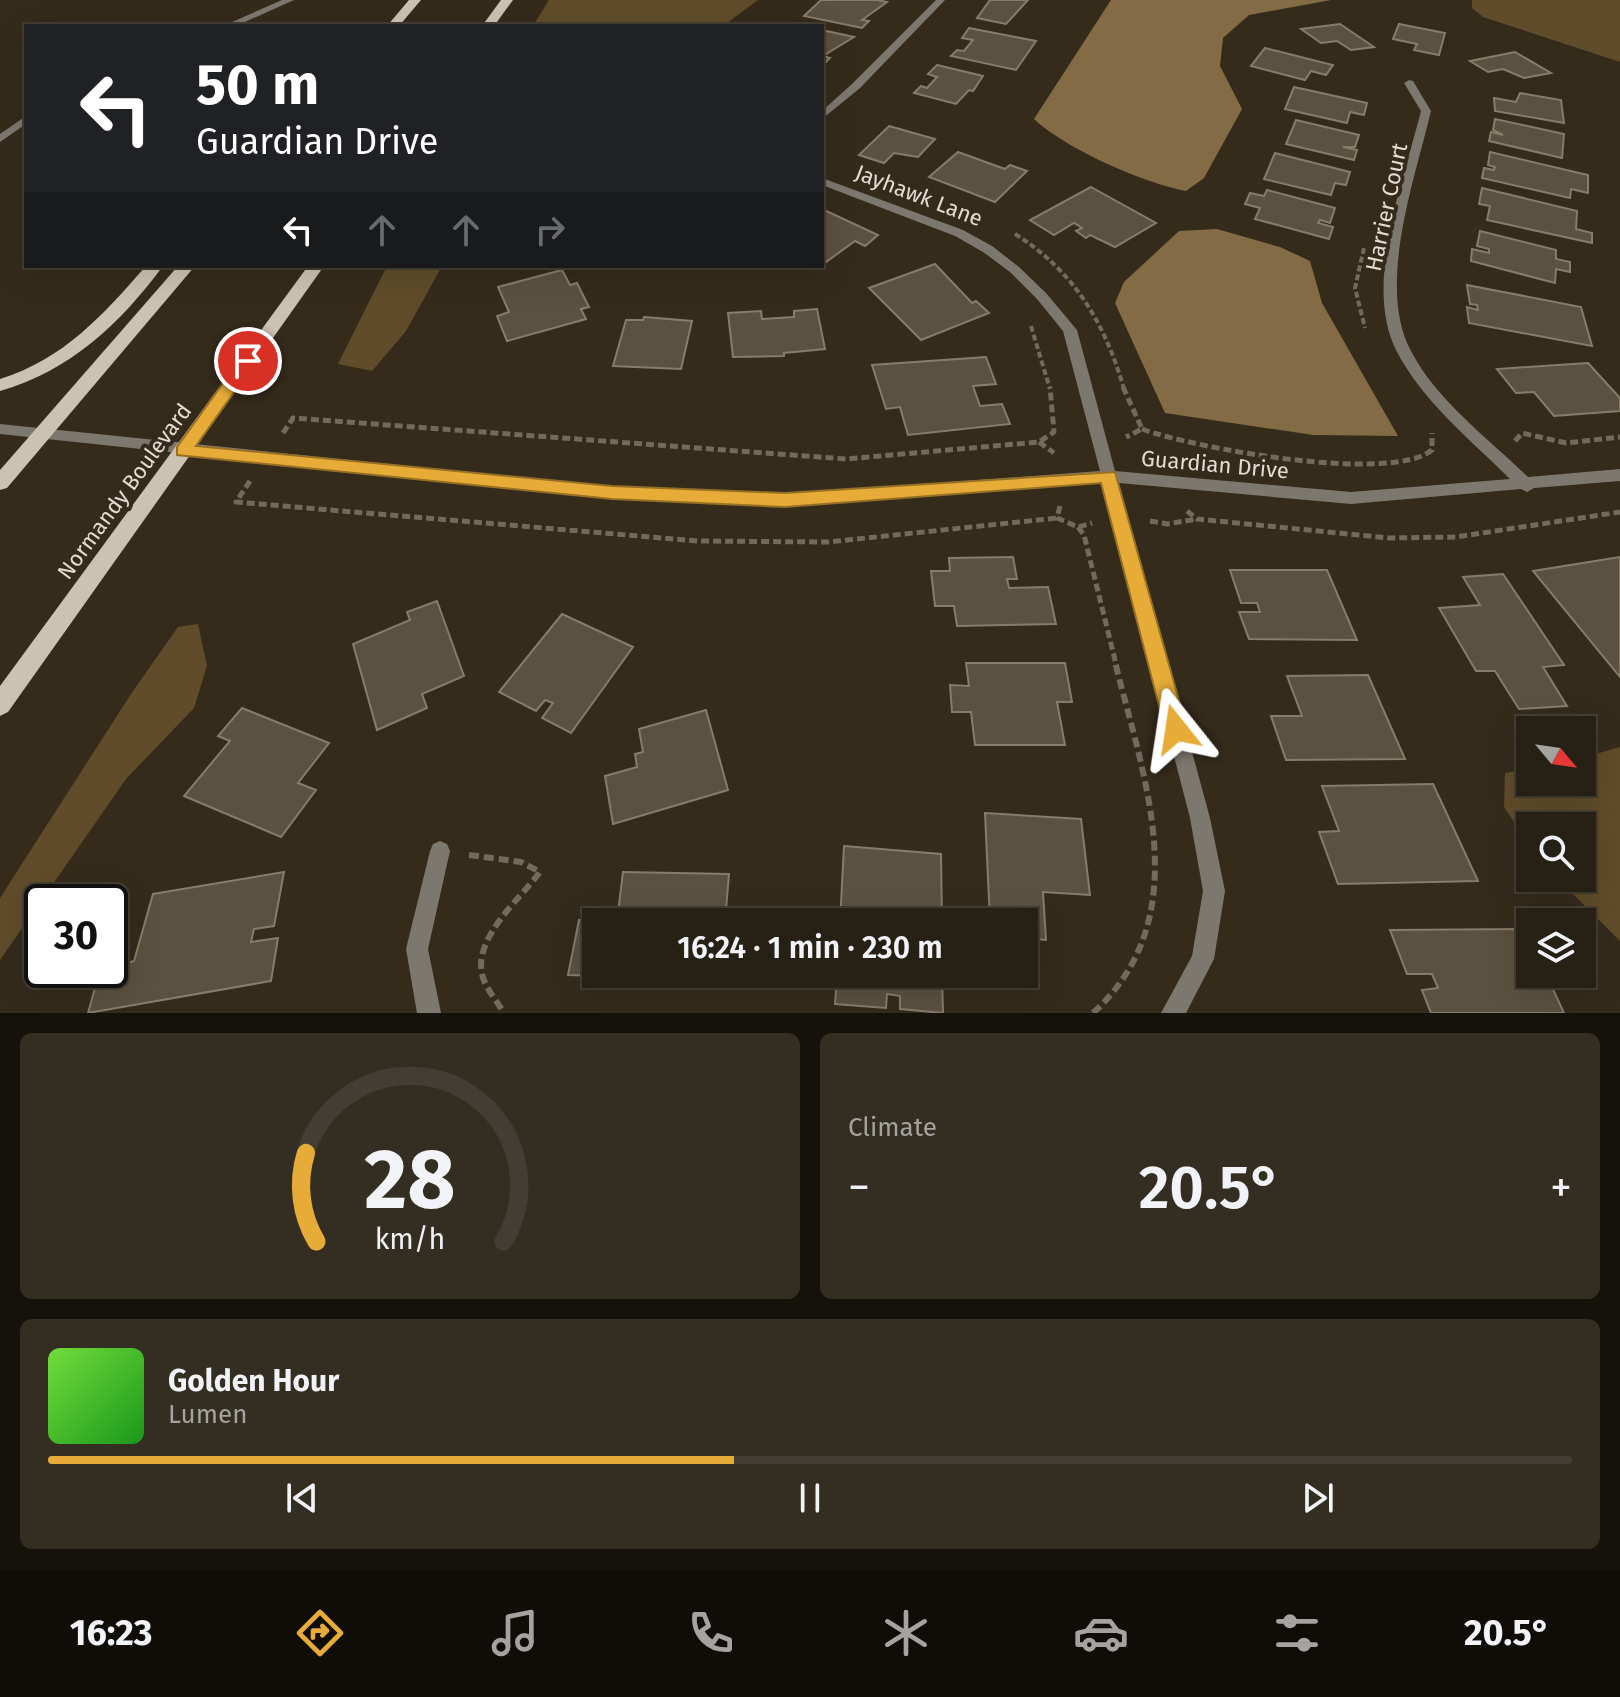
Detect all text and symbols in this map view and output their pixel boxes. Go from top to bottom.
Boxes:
text: 50 m [196,52,319,119]
icon: left [64,56,168,160]
text: Guardian Drive [196,120,438,164]
street label: Harrier Court [1360,140,1413,274]
street label: Jayhawk Lane [851,159,986,232]
icon: left [276,208,320,252]
icon: ahead [360,208,404,252]
icon: ahead [444,208,488,252]
icon: right [528,208,572,252]
pin [214,327,282,395]
icon: arrive [226,339,270,383]
street label: Normandy Boulevard [52,398,197,584]
street label: Guardian Drive [1140,445,1290,484]
position arrow [1134,687,1218,771]
north arrow [1516,716,1596,796]
map controls [1516,716,1596,988]
button: search [1516,812,1596,892]
speed limit sign: 30 [24,884,128,988]
button: layers [1516,908,1596,988]
text: 16:24 · 1 min · 230 m [677,930,943,966]
text: Climate [848,1112,937,1143]
text: 28 [364,1130,456,1230]
text: 20.5° [1139,1152,1281,1224]
text: − [848,1161,870,1214]
text: + [1550,1161,1572,1214]
text: km/h [375,1222,445,1257]
text: Golden Hour [168,1363,339,1399]
text: Lumen [168,1399,247,1430]
icon: previous [280,1476,324,1520]
icon: pause [788,1476,832,1520]
icon: next [1296,1476,1340,1520]
icon: directions [292,1605,348,1661]
icon: music [487,1605,543,1661]
icon: phone [683,1605,739,1661]
icon: climate [878,1605,934,1661]
icon: car [1073,1605,1129,1661]
icon: filters [1269,1605,1325,1661]
text: 16:23 [70,1611,152,1655]
text: 20.5° [1464,1611,1550,1655]

